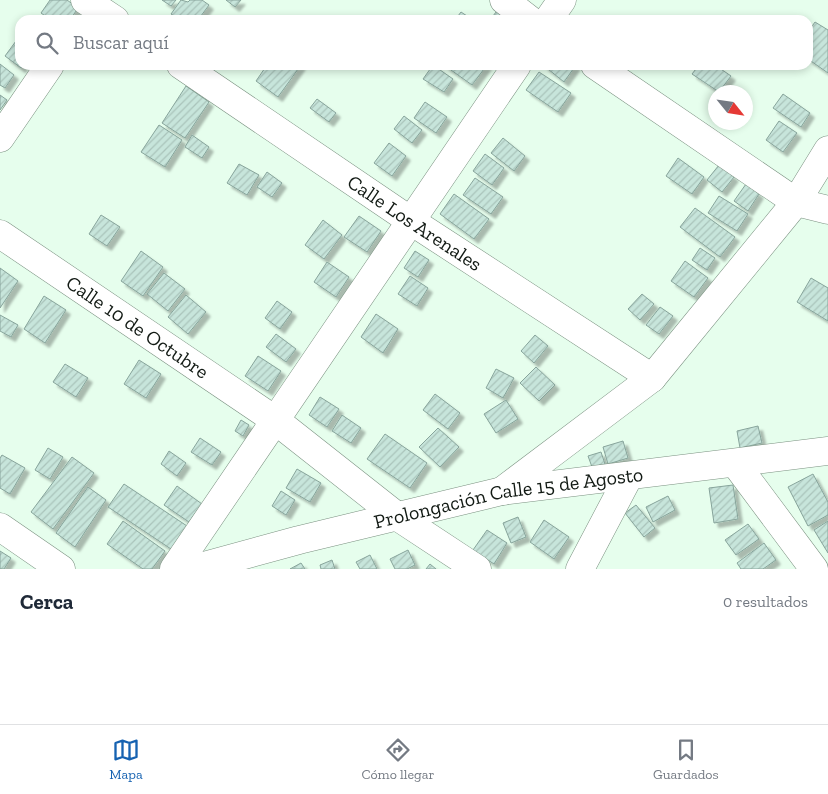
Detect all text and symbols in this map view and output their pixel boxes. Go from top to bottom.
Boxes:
search box [15,15,813,70]
icon: search [33,29,61,57]
text: Buscar aquí [73,31,169,54]
north arrow [708,85,753,130]
street label: Calle Los Arenales [343,169,487,276]
street label: Calle 10 de Octubre [62,270,213,384]
street label: Prolongación Calle 15 de Agosto [371,462,644,534]
text: Cerca [20,589,73,614]
text: 0 resultados [723,592,808,611]
tab: Mapa [109,736,143,783]
tab: Cómo llegar [361,736,434,783]
tab: Guardados [653,736,719,783]

